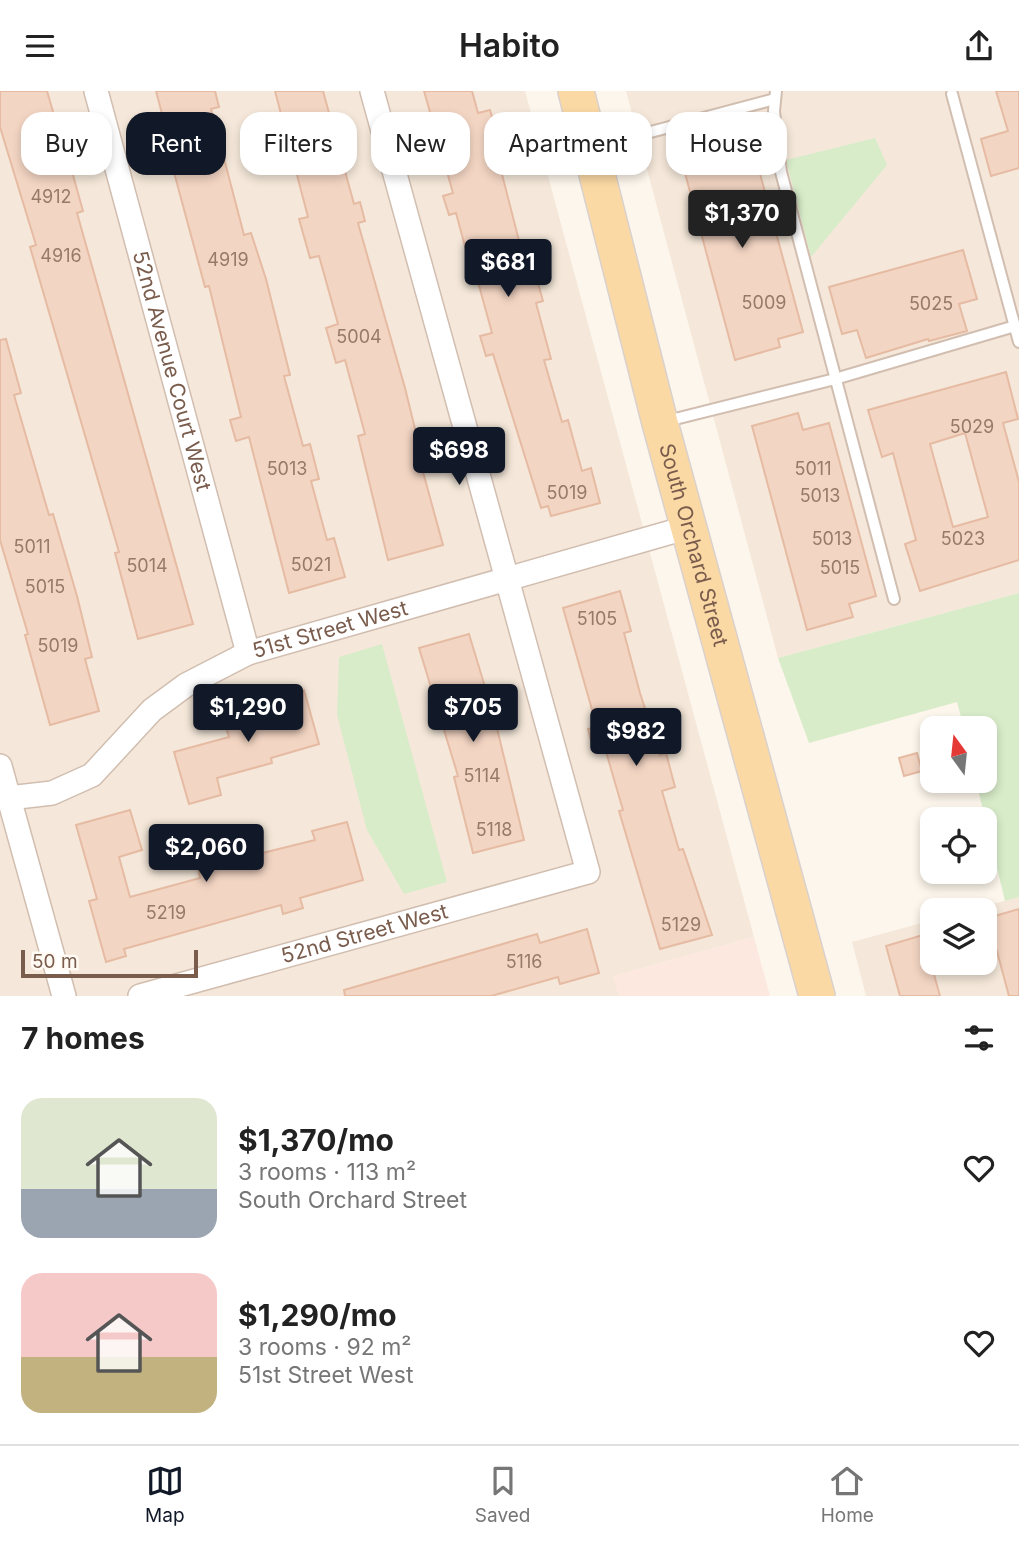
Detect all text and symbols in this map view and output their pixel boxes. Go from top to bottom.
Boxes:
text: Habito [459,26,560,65]
icon: menu [21,27,59,65]
icon: share [960,27,998,65]
chip: Buy [21,112,112,175]
chip: Rent [126,112,226,175]
chip: Filters [240,112,357,175]
chip: New [371,112,470,175]
chip: Apartment [484,112,652,175]
chip: House [666,112,787,175]
house number: 4912 [30,186,72,207]
pin: $1,370 [685,191,799,250]
text: $1,370 [704,199,780,227]
pin: $681 [467,239,549,299]
house number: 4916 [40,245,82,266]
street label: 52nd Avenue Court West [128,248,217,494]
text: $681 [481,248,535,276]
house number: 4919 [207,249,249,270]
house number: 5009 [742,292,786,313]
house number: 5025 [909,293,953,314]
house number: 5004 [336,326,382,347]
house number: 5029 [950,416,994,437]
pin: $698 [418,427,500,487]
text: $698 [429,436,489,464]
street label: South Orchard Street [654,441,734,649]
house number: 5013 [267,458,307,479]
house number: 5011 [795,458,831,479]
house number: 5019 [547,482,587,503]
house number: 5013 [800,485,840,506]
house number: 5013 [812,528,852,549]
house number: 5023 [941,528,985,549]
house number: 5011 [14,536,50,557]
house number: 5021 [291,554,331,575]
house number: 5014 [126,555,168,576]
house number: 5015 [820,557,860,578]
house number: 5015 [25,576,65,597]
street label: 51st Street West [250,595,411,663]
house number: 5105 [577,608,617,629]
house number: 5019 [38,635,78,656]
pin: $1,290 [191,685,305,744]
pin: $705 [432,685,514,744]
text: $1,290 [209,693,287,721]
text: $705 [444,693,502,721]
pin: $982 [595,709,677,768]
north arrow [920,716,998,793]
map controls [920,716,997,975]
text: $982 [606,717,666,745]
house number: 5114 [463,765,501,786]
button: locate [920,807,997,884]
house number: 5118 [476,819,512,840]
pin: $2,060 [149,825,263,884]
text: $2,060 [165,833,247,861]
street label: 52nd Street West [278,898,451,968]
button: layers [920,898,997,975]
house number: 5219 [146,902,186,923]
house number: 5129 [661,914,701,935]
scale bar [21,947,198,979]
text: 50 m [32,950,78,973]
house number: 5116 [506,951,542,972]
icon: filters [960,1019,998,1057]
text: 7 homes [21,1020,145,1056]
text: $1,370/mo [238,1122,394,1158]
icon: home [77,1126,161,1210]
icon: heart [960,1149,998,1187]
text: 3 rooms · 113 m² [238,1158,416,1186]
text: South Orchard Street [238,1186,467,1214]
text: $1,290/mo [238,1297,397,1333]
icon: home [77,1301,161,1385]
icon: heart [960,1324,998,1362]
text: 3 rooms · 92 m² [238,1333,411,1361]
text: 51st Street West [238,1361,413,1389]
tab: Map [145,1462,185,1527]
tab: Saved [475,1462,530,1527]
tab: Home [821,1462,874,1527]

